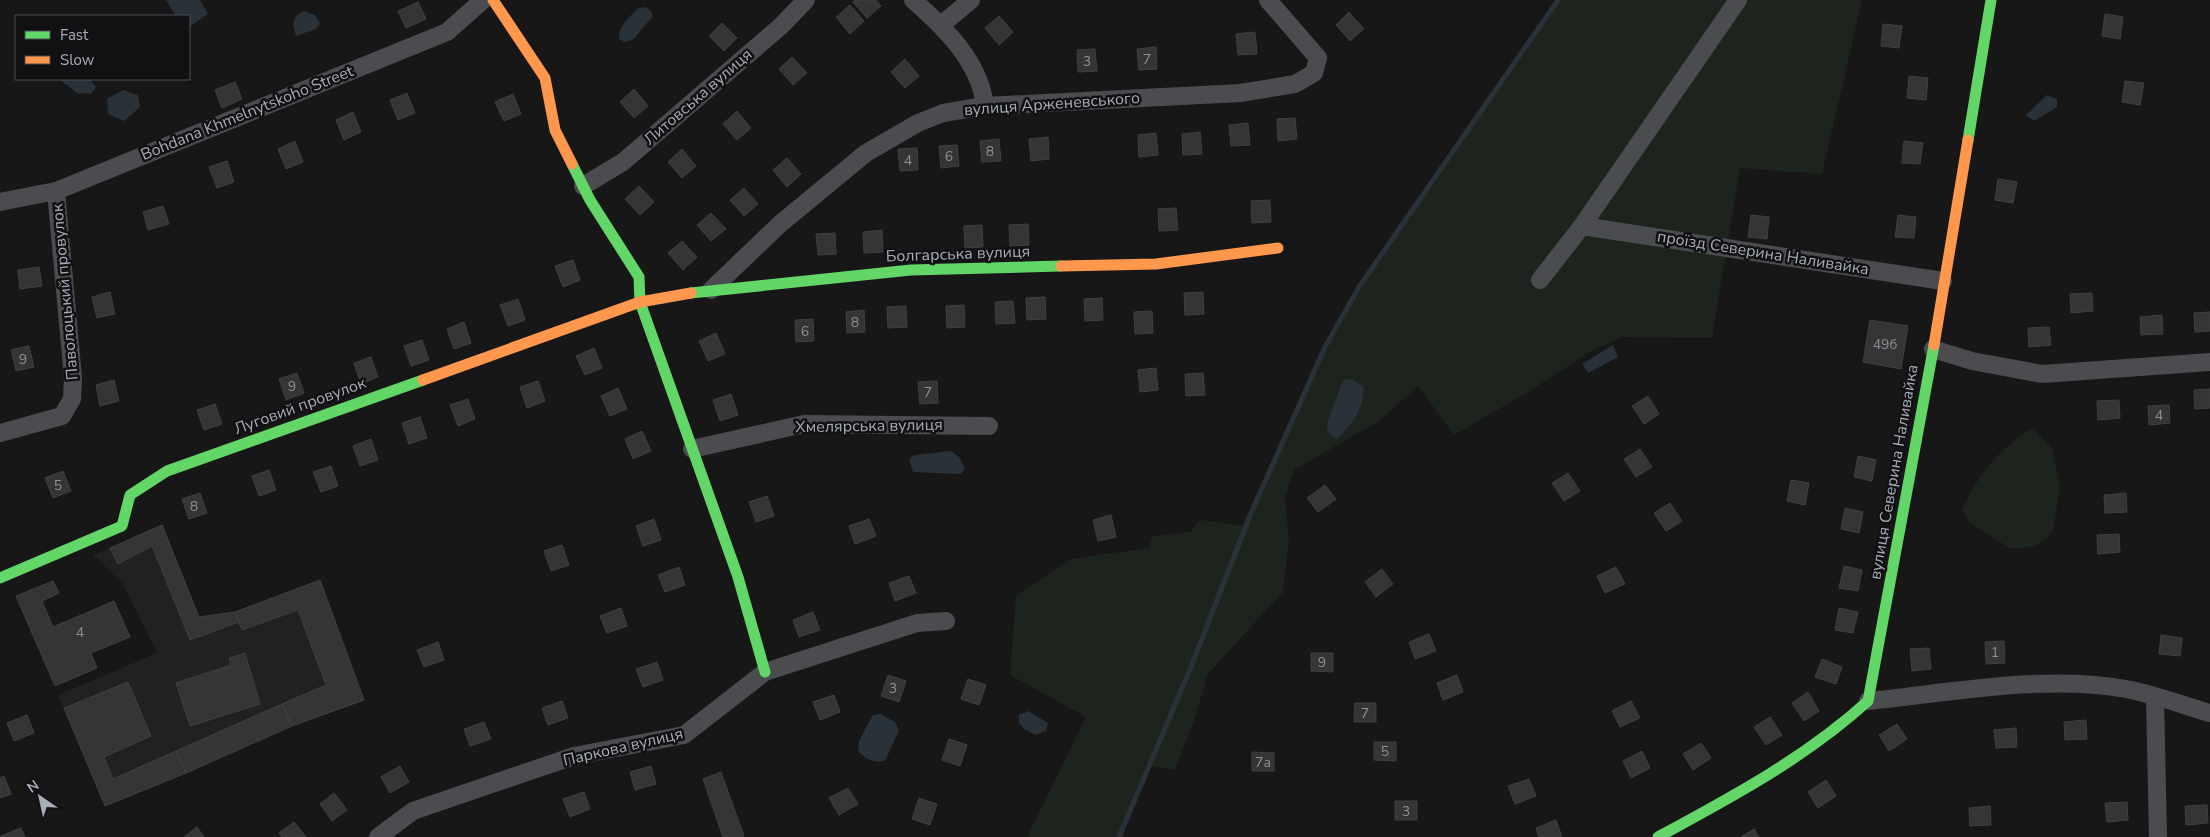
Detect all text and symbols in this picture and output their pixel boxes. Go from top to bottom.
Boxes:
legend [15,15,190,80]
text: Fast [60,25,89,45]
street label: Литовська вулиця [639,44,757,150]
text: Slow [60,50,95,70]
house number: 7 [1143,50,1151,69]
house number: 3 [1083,52,1091,71]
street label: Bohdana Khmelnytskoho Street [137,60,357,166]
street label: вулиця Арженевського [963,87,1141,121]
house number: 8 [986,142,994,161]
house number: 6 [945,147,953,166]
house number: 4 [904,151,912,170]
street label: Паволоцький провулок [46,202,84,381]
street label: проїзд Северина Наливайка [1655,225,1871,281]
street label: Болгарська вулиця [885,240,1031,268]
house number: 8 [851,313,859,332]
house number: 6 [801,322,809,341]
house number: 49б [1873,335,1897,354]
house number: 9 [19,350,27,369]
street label: вулиця Северина Наливайка [1864,363,1924,581]
street label: Луговий провулок [231,372,370,440]
house number: 9 [288,377,296,396]
house number: 7 [924,383,932,402]
house number: 4 [2155,406,2163,425]
street label: Хмелярська вулиця [795,414,943,438]
house number: 5 [54,476,62,495]
house number: 8 [190,497,198,516]
house number: 4 [76,623,84,642]
house number: 1 [1991,643,1999,662]
house number: 9 [1318,653,1326,672]
house number: 3 [889,679,897,698]
house number: 7 [1361,704,1369,723]
street label: Паркова вулиця [561,722,685,772]
house number: 5 [1381,742,1389,761]
house number: 7а [1255,753,1271,772]
north arrow [15,772,65,822]
text: N [23,776,43,797]
house number: 3 [1402,802,1410,821]

